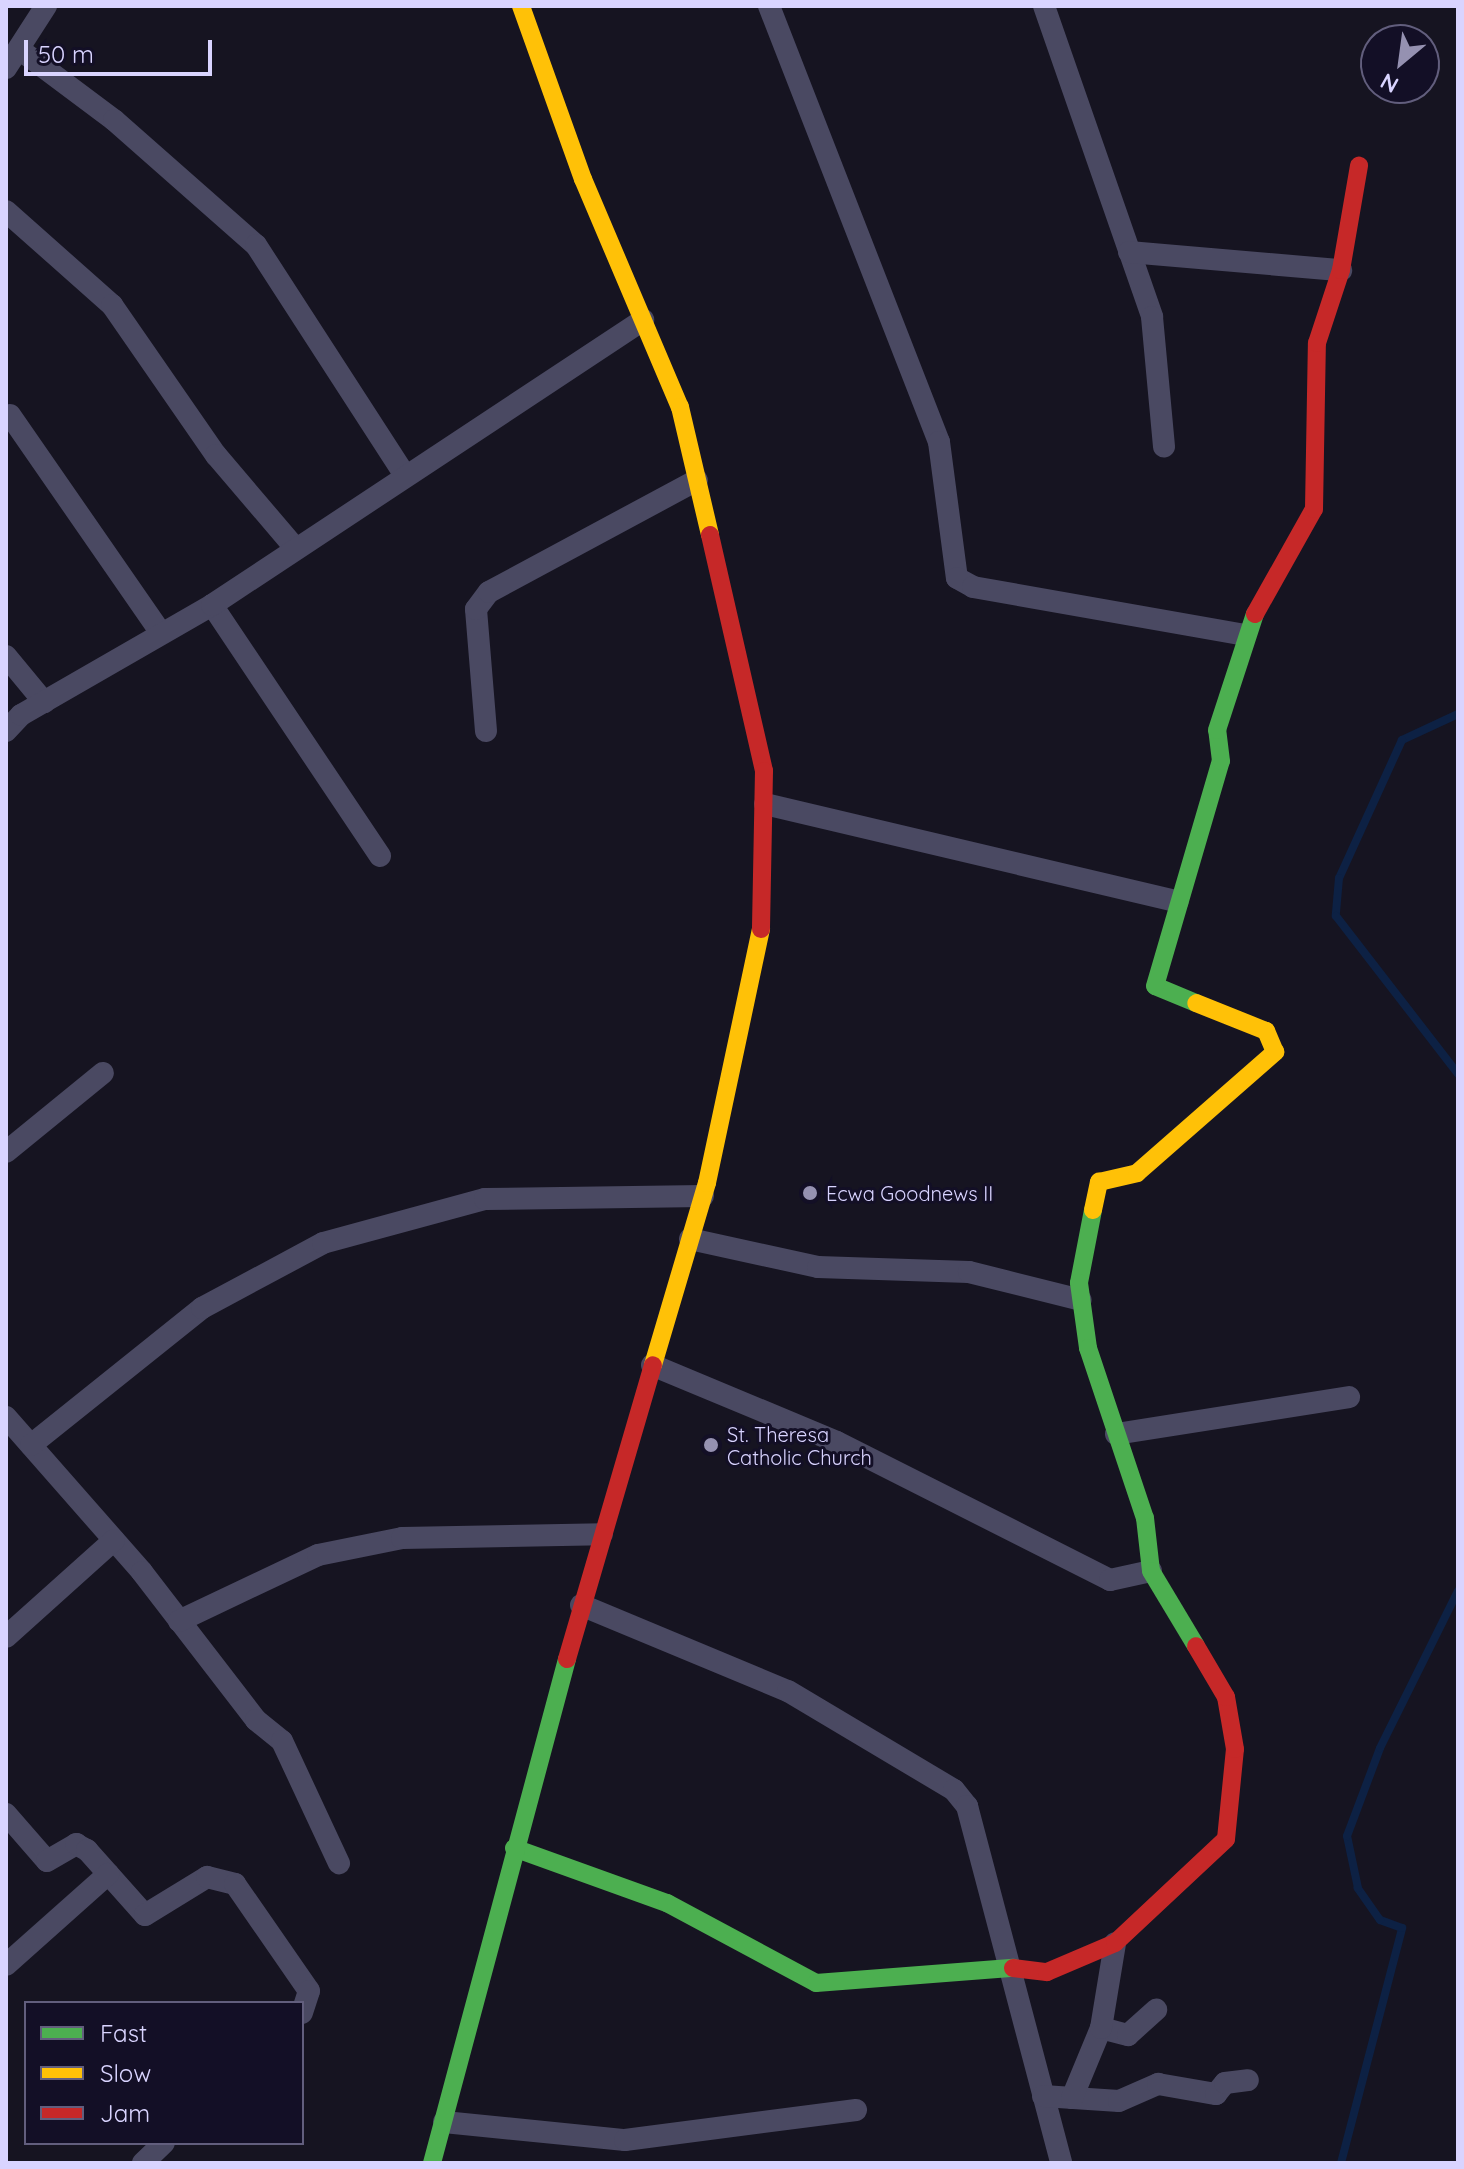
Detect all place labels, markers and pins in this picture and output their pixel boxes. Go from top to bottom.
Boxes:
place label: Ecwa Goodnews II [826,1181,993,1205]
marker: Ecwa Goodnews II [801,1184,819,1202]
place label: St. Theresa Catholic Church [727,1422,872,1469]
marker: St. Theresa Catholic Church [702,1436,720,1454]

